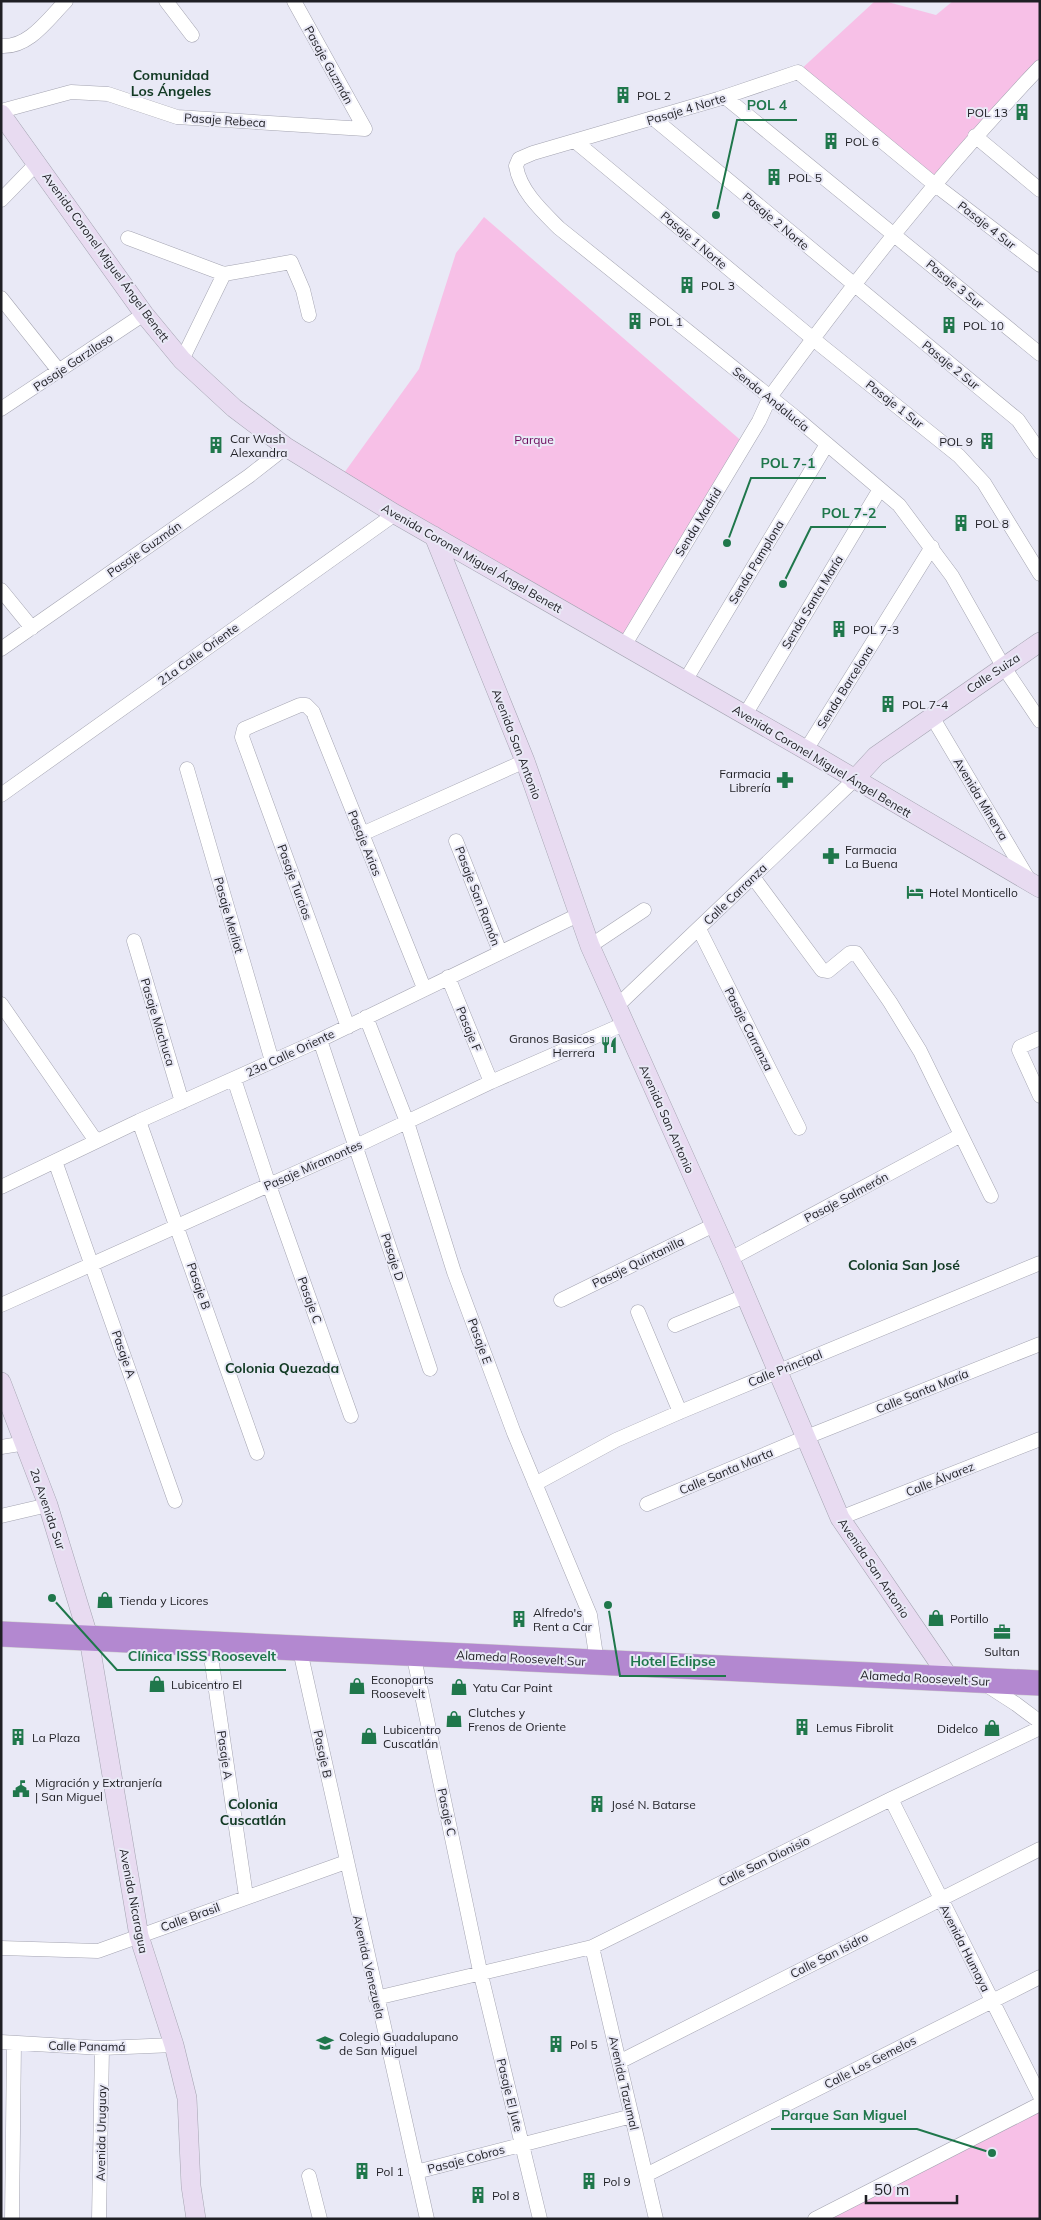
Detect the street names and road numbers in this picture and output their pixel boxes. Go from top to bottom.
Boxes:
street label: Pasaje Guzmán [301,23,357,107]
street label: Pasaje 4 Norte [645,90,727,128]
street label: Pasaje Rebeca [184,110,266,130]
street label: Avenida Coronel Miguel Ángel Benett [39,169,173,345]
street label: Pasaje 2 Norte [740,189,812,253]
street label: Pasaje 4 Sur [955,198,1019,253]
street label: Pasaje 1 Norte [658,208,730,272]
street label: Pasaje 3 Sur [923,256,987,312]
street label: Pasaje Garzilaso [30,330,116,394]
street label: Pasaje 2 Sur [919,337,983,393]
street label: Senda Andalucía [730,363,812,435]
street label: Pasaje 1 Sur [863,377,927,432]
street label: Senda Madrid [672,485,724,559]
street label: Avenida Coronel Miguel Ángel Benett [379,500,565,616]
street label: Senda Pamplona [725,517,787,607]
street label: Pasaje Guzmán [104,518,184,580]
street label: Senda Santa María [778,552,846,652]
street label: 21a Calle Oriente [155,620,241,688]
street label: Senda Barcelona [814,643,876,731]
street label: Calle Suiza [963,650,1023,696]
street label: Avenida San Antonio [489,687,545,802]
street label: Avenida Coronel Miguel Ángel Benett [730,702,914,820]
street label: Avenida Minerva [950,755,1012,843]
street label: Pasaje Arias [345,808,385,878]
street label: Pasaje Turcios [274,842,316,922]
street label: Pasaje San Ramón [452,844,504,948]
street label: Calle Carranza [700,860,770,928]
street label: Pasaje Merliot [211,875,247,955]
street label: Pasaje Machuca [138,976,178,1068]
street label: Pasaje Carranza [721,985,777,1073]
street label: Pasaje F [453,1004,485,1054]
street label: 23a Calle Oriente [243,1026,337,1080]
street label: Avenida San Antonio [636,1062,698,1176]
street label: Pasaje Miramontes [261,1137,365,1193]
street label: Pasaje Salmerón [801,1169,891,1225]
street label: Pasaje D [378,1231,408,1283]
street label: Pasaje Quintanilla [589,1233,687,1291]
street label: Pasaje B [184,1261,214,1311]
street label: Pasaje C [295,1275,325,1325]
street label: Pasaje E [465,1316,495,1366]
street label: Pasaje A [109,1328,139,1380]
street label: Calle Principal [746,1346,824,1390]
street label: Calle Santa María [873,1366,971,1416]
street label: Calle Santa Marta [677,1444,775,1498]
street label: Calle Álvarez [903,1458,977,1500]
street label: 2a Avenida Sur [27,1466,69,1552]
street label: Avenida San Antonio [835,1515,913,1621]
street label: Alameda Roosevelt Sur [456,1647,587,1669]
street label: Alameda Roosevelt Sur [860,1667,991,1689]
street label: Pasaje B [311,1729,335,1779]
street label: Pasaje A [214,1730,236,1781]
street label: Pasaje C [435,1787,459,1837]
street label: Calle San Dionisio [716,1832,812,1890]
street label: Avenida Nicaragua [116,1847,152,1955]
street label: Calle Brasil [158,1899,222,1935]
street label: Avenida Humaya [937,1902,993,1994]
street label: Avenida Venezuela [350,1914,388,2020]
street label: Calle San Isidro [787,1929,871,1981]
street label: Calle Los Gemelos [822,2032,918,2092]
street label: Avenida Tazumal [606,2035,642,2131]
street label: Calle Panamá [48,2038,126,2054]
street label: Pasaje El Jute [494,2057,526,2133]
street label: Avenida Uruguay [93,2084,109,2181]
street label: Pasaje Cobros [426,2141,506,2177]

